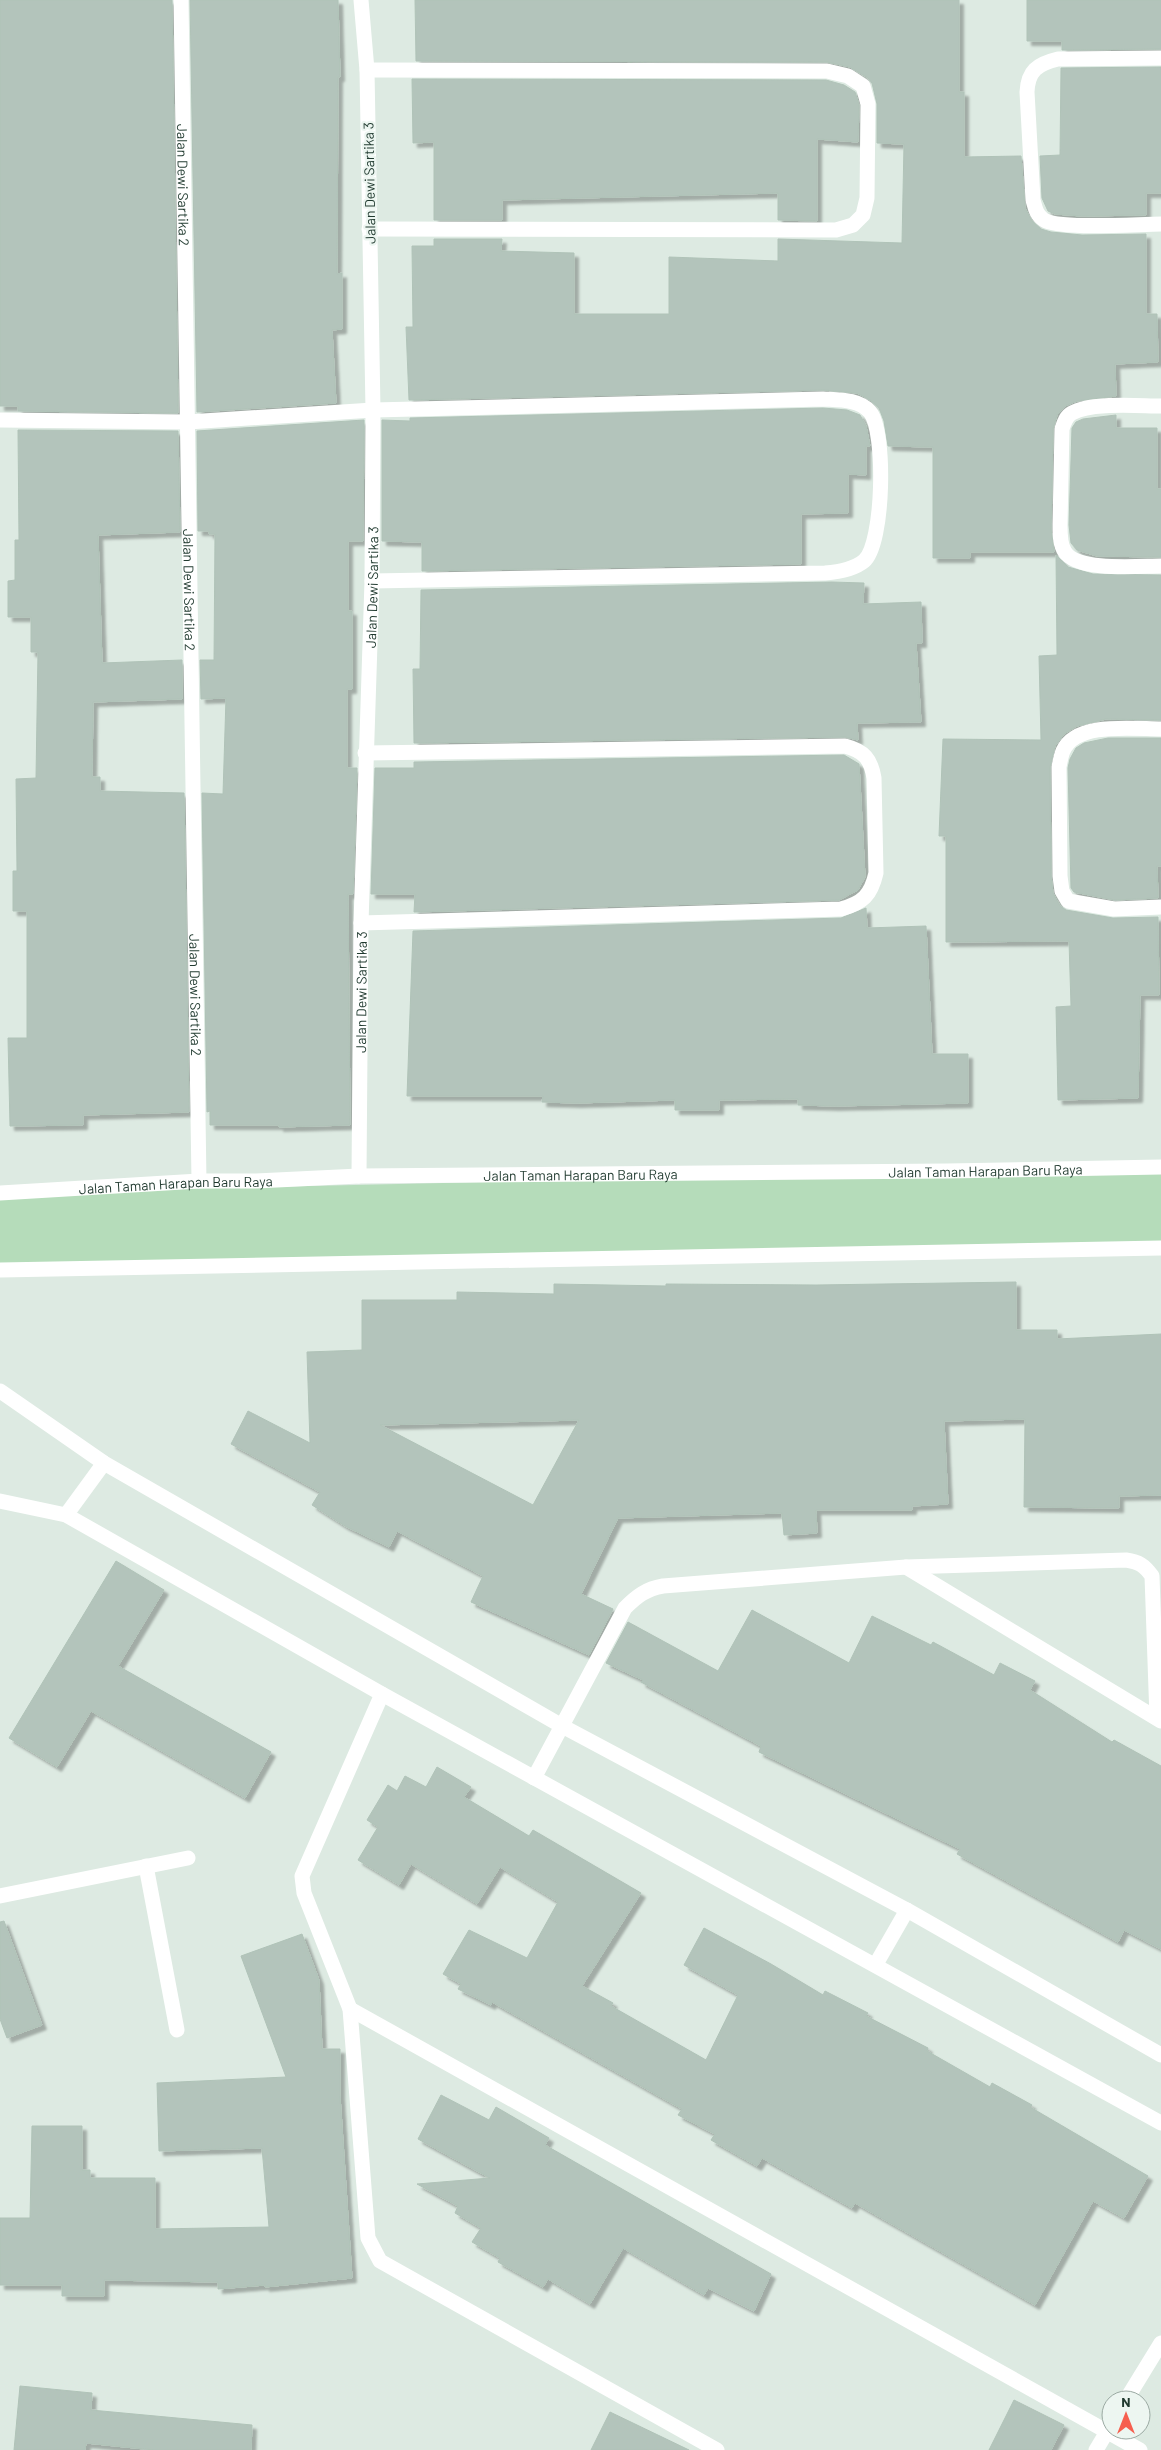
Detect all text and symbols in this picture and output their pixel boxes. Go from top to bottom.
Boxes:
street label: Jalan Dewi Sartika 3 [359,122,379,244]
street label: Jalan Dewi Sartika 2 [174,124,193,246]
street label: Jalan Dewi Sartika 3 [361,526,381,648]
street label: Jalan Dewi Sartika 2 [181,529,199,651]
street label: Jalan Dewi Sartika 3 [351,931,369,1053]
street label: Jalan Dewi Sartika 2 [187,934,206,1056]
street label: Jalan Taman Harapan Baru Raya [888,1160,1083,1180]
street label: Jalan Taman Harapan Baru Raya [483,1165,678,1183]
street label: Jalan Taman Harapan Baru Raya [78,1172,273,1197]
north arrow [1101,2390,1151,2440]
text: N [1121,2393,1131,2410]

